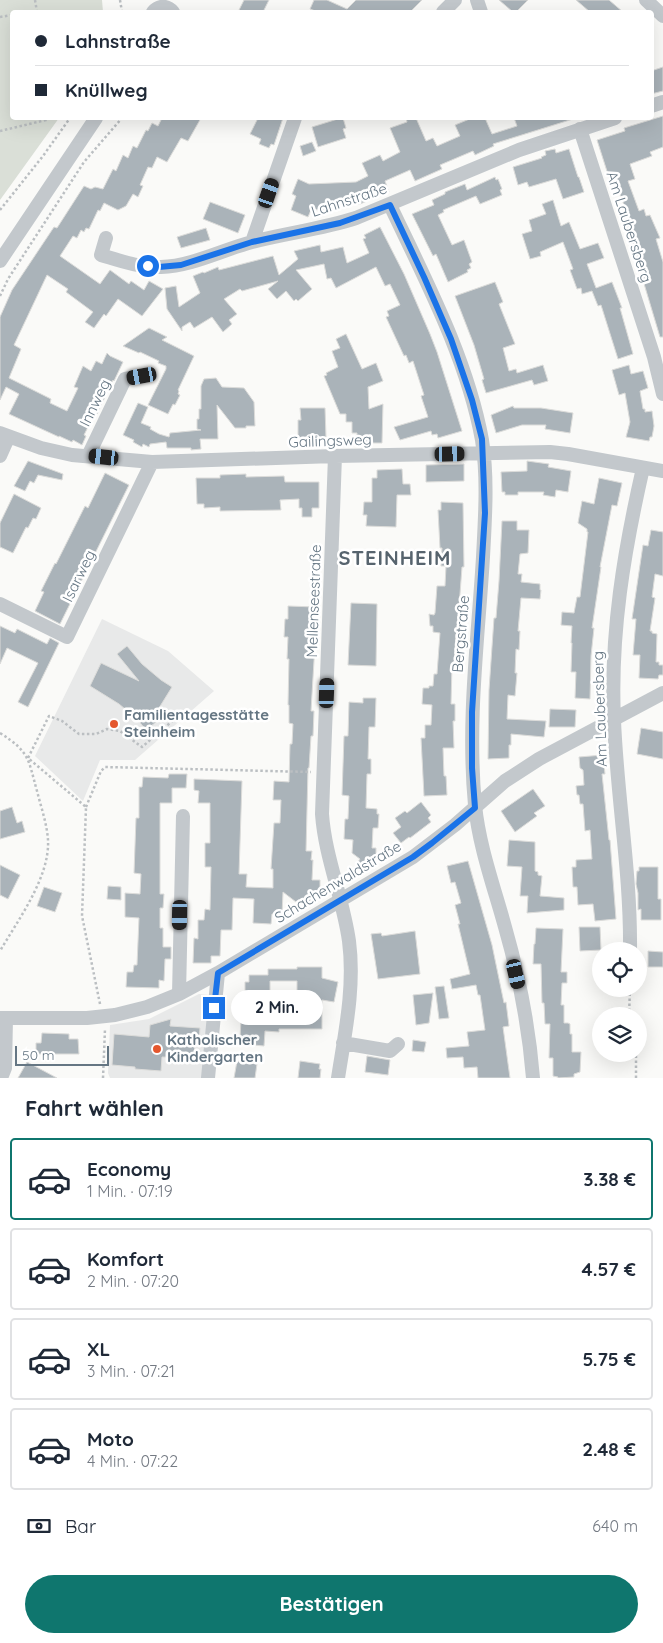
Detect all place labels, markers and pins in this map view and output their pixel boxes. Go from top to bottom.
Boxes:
place label: Familientagesstätte Steinheim [124,705,269,741]
marker: Familientagesstätte Steinheim [108,718,120,730]
place label: Katholischer Kindergarten [167,1030,263,1066]
marker: Katholischer Kindergarten [151,1043,163,1055]

